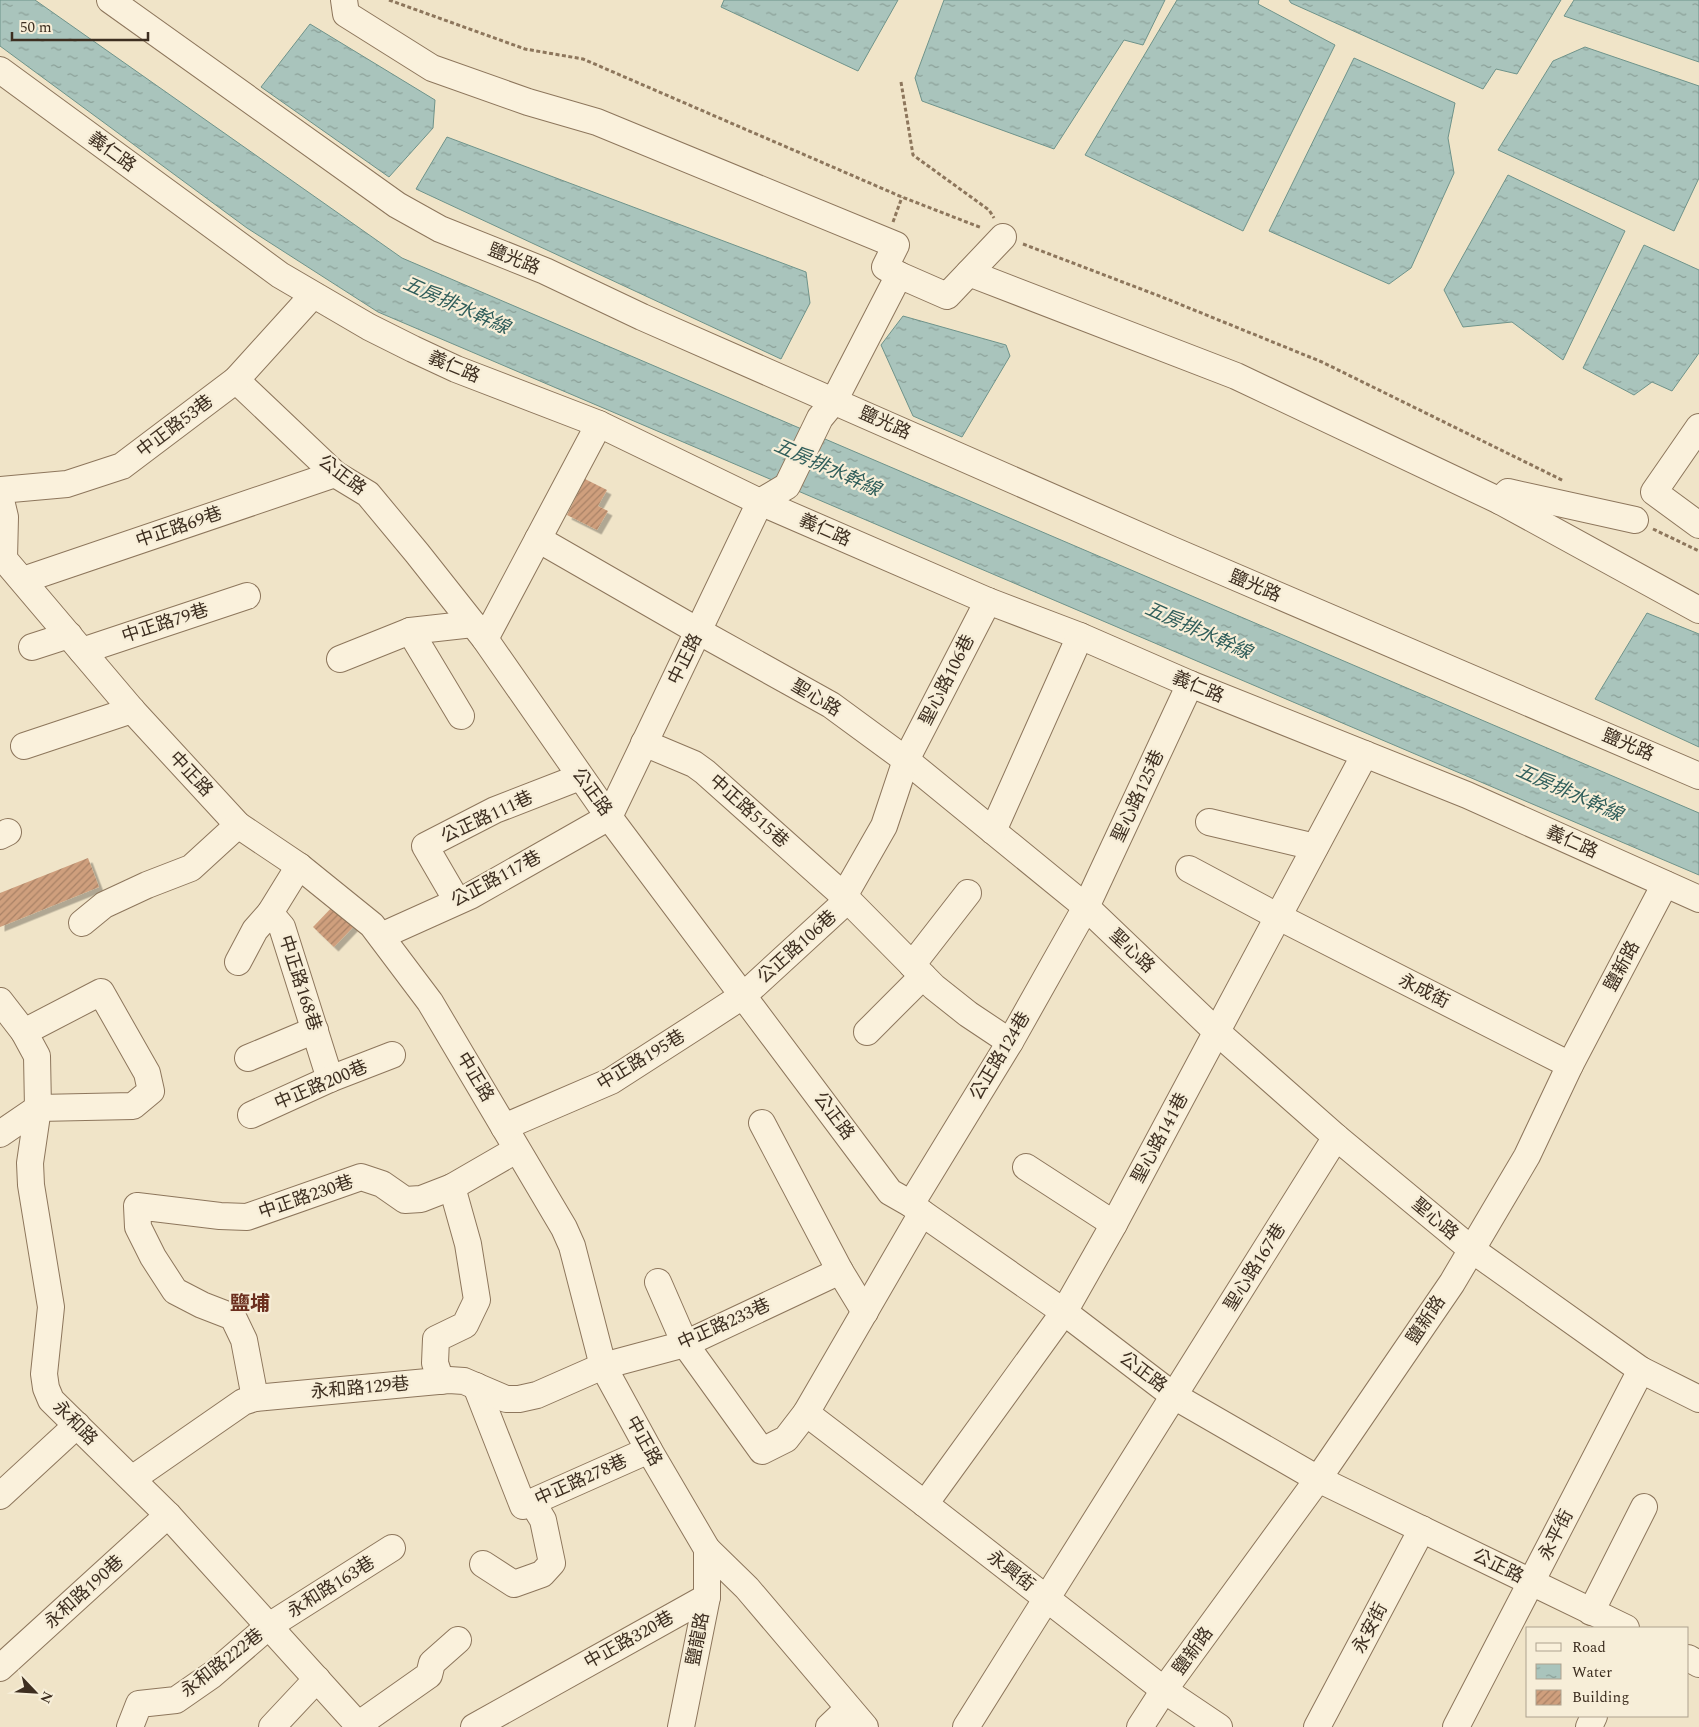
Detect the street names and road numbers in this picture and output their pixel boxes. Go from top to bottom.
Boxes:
street label: 義仁路 [82,125,142,179]
street label: 鹽光路 [484,236,544,282]
street label: 義仁路 [424,344,484,390]
street label: 中正路53巷 [131,388,219,464]
street label: 鹽光路 [855,400,915,446]
street label: 公正路 [312,448,372,502]
street label: 中正路69巷 [132,500,226,554]
street label: 義仁路 [795,507,855,553]
street label: 鹽光路 [1225,563,1285,609]
street label: 中正路79巷 [118,596,212,650]
street label: 中正路 [661,629,709,689]
street label: 聖心路106巷 [912,630,982,730]
street label: 義仁路 [1168,664,1228,710]
street label: 聖心路 [786,673,846,723]
street label: 鹽光路 [1598,722,1658,768]
street label: 中正路 [163,745,219,803]
street label: 聖心路125巷 [1105,745,1171,847]
street label: 公正路 [565,762,619,822]
street label: 中正路515巷 [703,768,795,854]
street label: 公正路111巷 [436,784,538,850]
street label: 義仁路 [1542,819,1602,865]
street label: 公正路117巷 [446,844,546,914]
street label: 公正路106巷 [751,904,843,990]
street label: 聖心路 [1103,923,1161,979]
street label: 中正路168巷 [272,932,328,1034]
street label: 鹽新路 [1597,936,1647,996]
street label: 永成街 [1394,967,1454,1015]
street label: 公正路124巷 [963,1007,1037,1105]
street label: 中正路195巷 [592,1023,690,1097]
street label: 中正路 [450,1047,500,1107]
street label: 中正路200巷 [270,1053,372,1117]
street label: 公正路 [807,1086,861,1146]
street label: 聖心路141巷 [1125,1088,1195,1188]
street label: 中正路230巷 [255,1168,357,1226]
street label: 聖心路 [1406,1191,1464,1247]
street label: 聖心路167巷 [1217,1218,1293,1316]
street label: 鹽新路 [1400,1290,1452,1350]
street label: 中正路233巷 [673,1292,775,1356]
street label: 公正路 [1113,1345,1173,1399]
street label: 永和路129巷 [310,1370,410,1406]
street label: 永和路 [46,1394,104,1452]
street label: 中正路 [619,1411,669,1471]
street label: 中正路278巷 [530,1448,632,1512]
street label: 永平街 [1532,1505,1580,1565]
street label: 公正路 [1468,1542,1528,1590]
street label: 永興街 [981,1544,1041,1598]
street label: 永和路190巷 [38,1549,130,1635]
street label: 永和路163巷 [282,1549,380,1625]
street label: 永安街 [1345,1598,1395,1658]
street label: 中正路320巷 [579,1604,679,1676]
street label: 鹽龍路 [680,1610,716,1668]
street label: 鹽新路 [1166,1621,1220,1681]
street label: 永和路222巷 [175,1622,269,1704]

